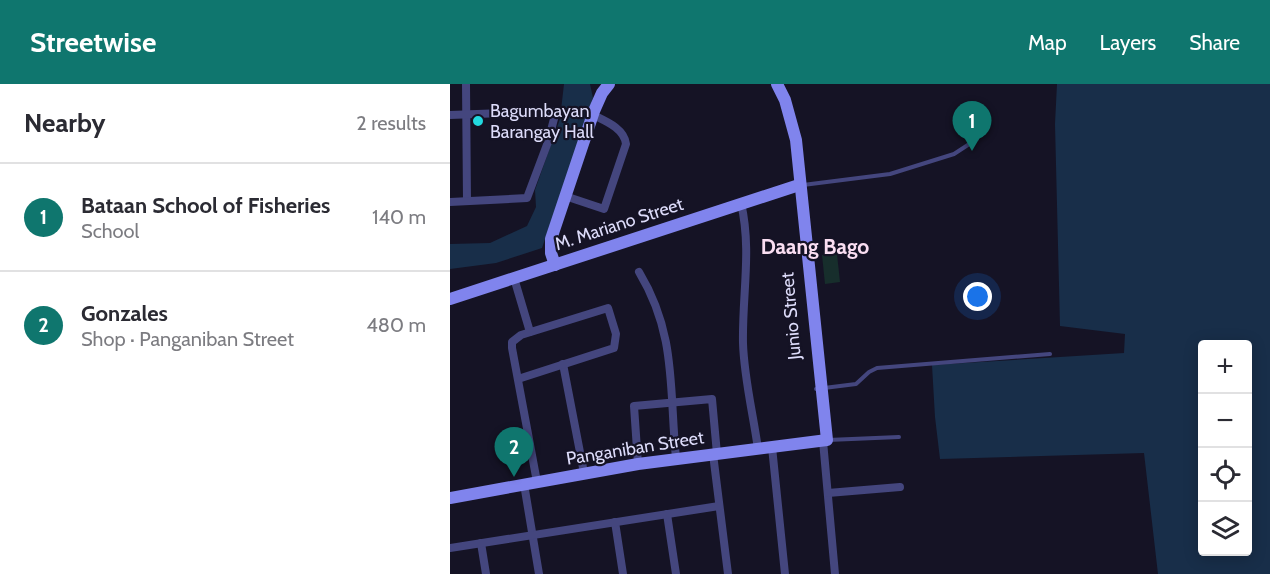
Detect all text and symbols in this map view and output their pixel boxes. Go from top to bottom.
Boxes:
text: Streetwise [30,25,156,59]
text: Map [1028,30,1067,55]
text: Layers [1100,30,1156,55]
text: Share [1189,30,1240,55]
place label: Bagumbayan Barangay Hall [490,100,594,143]
pin: 1 [952,101,992,151]
text: Nearby [24,107,105,139]
text: 2 results [356,111,426,135]
marker: Bagumbayan Barangay Hall [471,114,485,128]
text: Bataan School of Fisheries [81,192,330,219]
street label: M. Mariano Street [552,193,686,255]
text: 1 [40,205,47,229]
text: 140 m [372,205,426,229]
text: School [81,219,139,243]
district label: Daang Bago [761,234,869,259]
street label: Junio Street [776,271,806,362]
your location [963,282,992,311]
text: Gonzales [81,300,168,327]
text: 2 [38,313,49,337]
text: 480 m [366,313,426,337]
text: Shop · Panganiban Street [81,327,294,351]
map controls [1198,340,1252,556]
button: + [1198,340,1252,394]
button: − [1198,394,1252,448]
street label: Panganiban Street [565,426,705,470]
pin: 2 [494,428,534,477]
button: locate [1198,448,1252,502]
button: layers [1198,502,1252,556]

